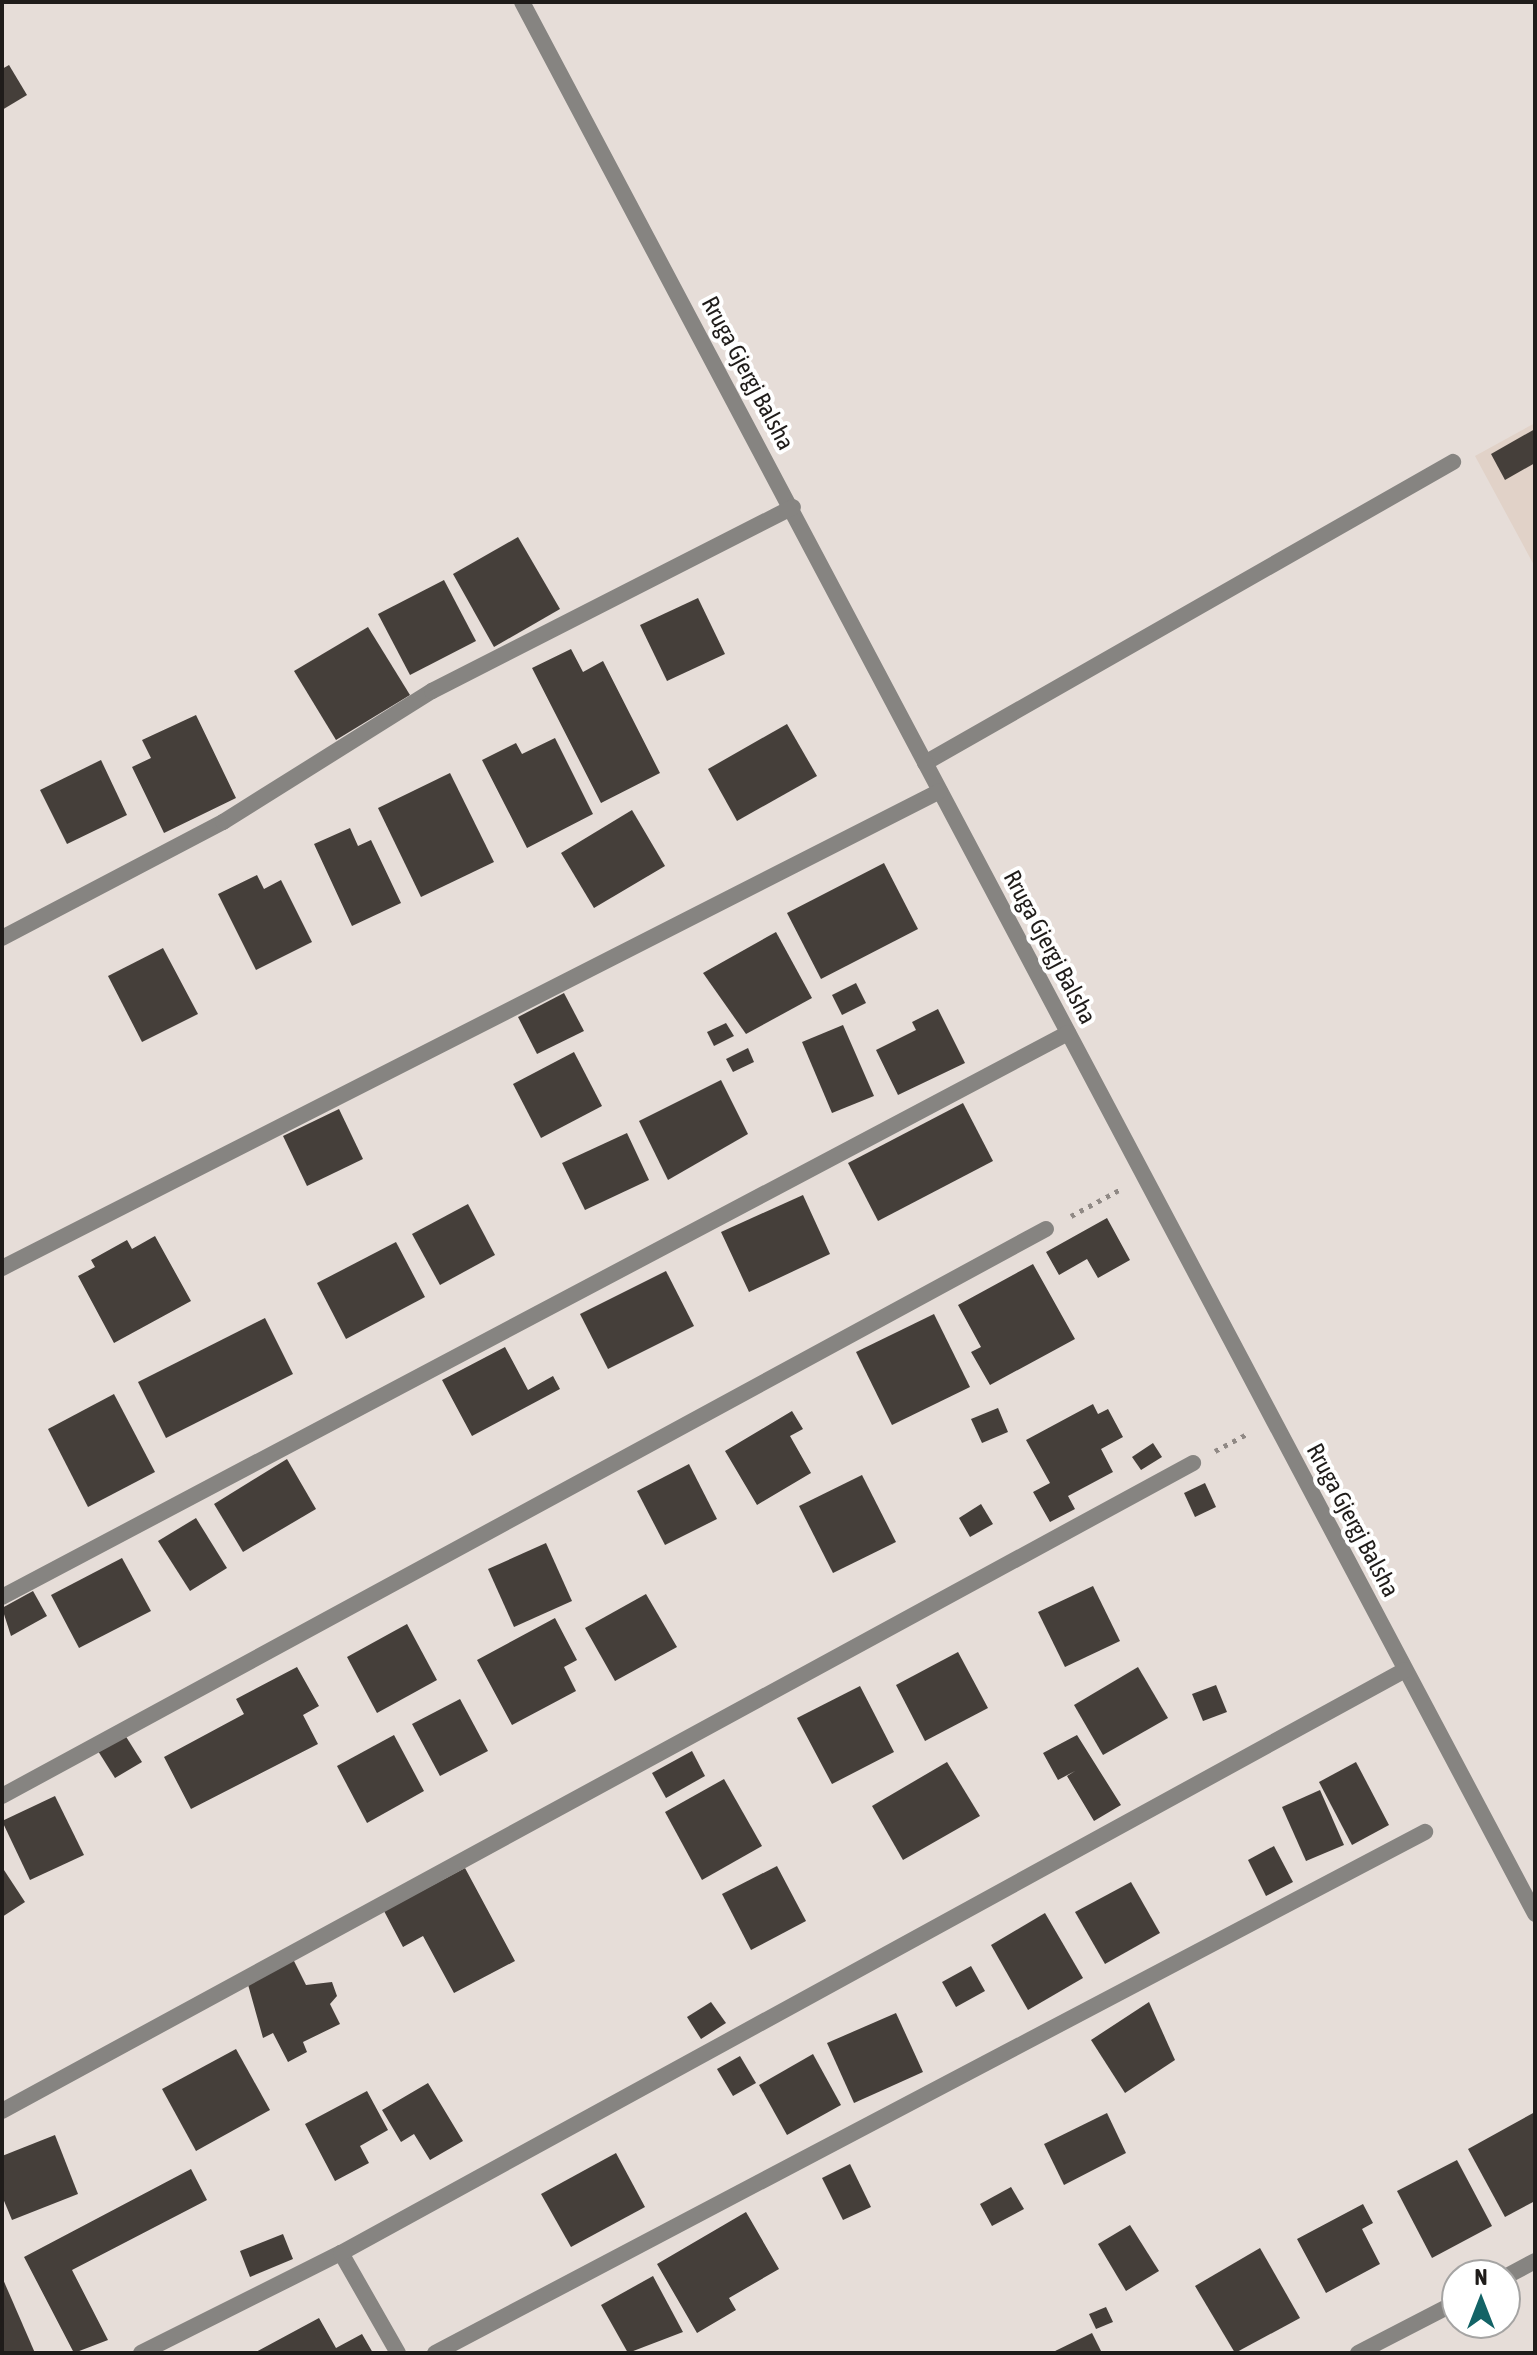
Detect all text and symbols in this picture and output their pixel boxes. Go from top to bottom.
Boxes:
street label: Rruga Gjergj Balsha [695,291,801,455]
street label: Rruga Gjergj Balsha [997,865,1103,1029]
street label: Rruga Gjergj Balsha [1300,1438,1406,1602]
north arrow [1441,2259,1521,2339]
text: N [1475,2264,1487,2290]

